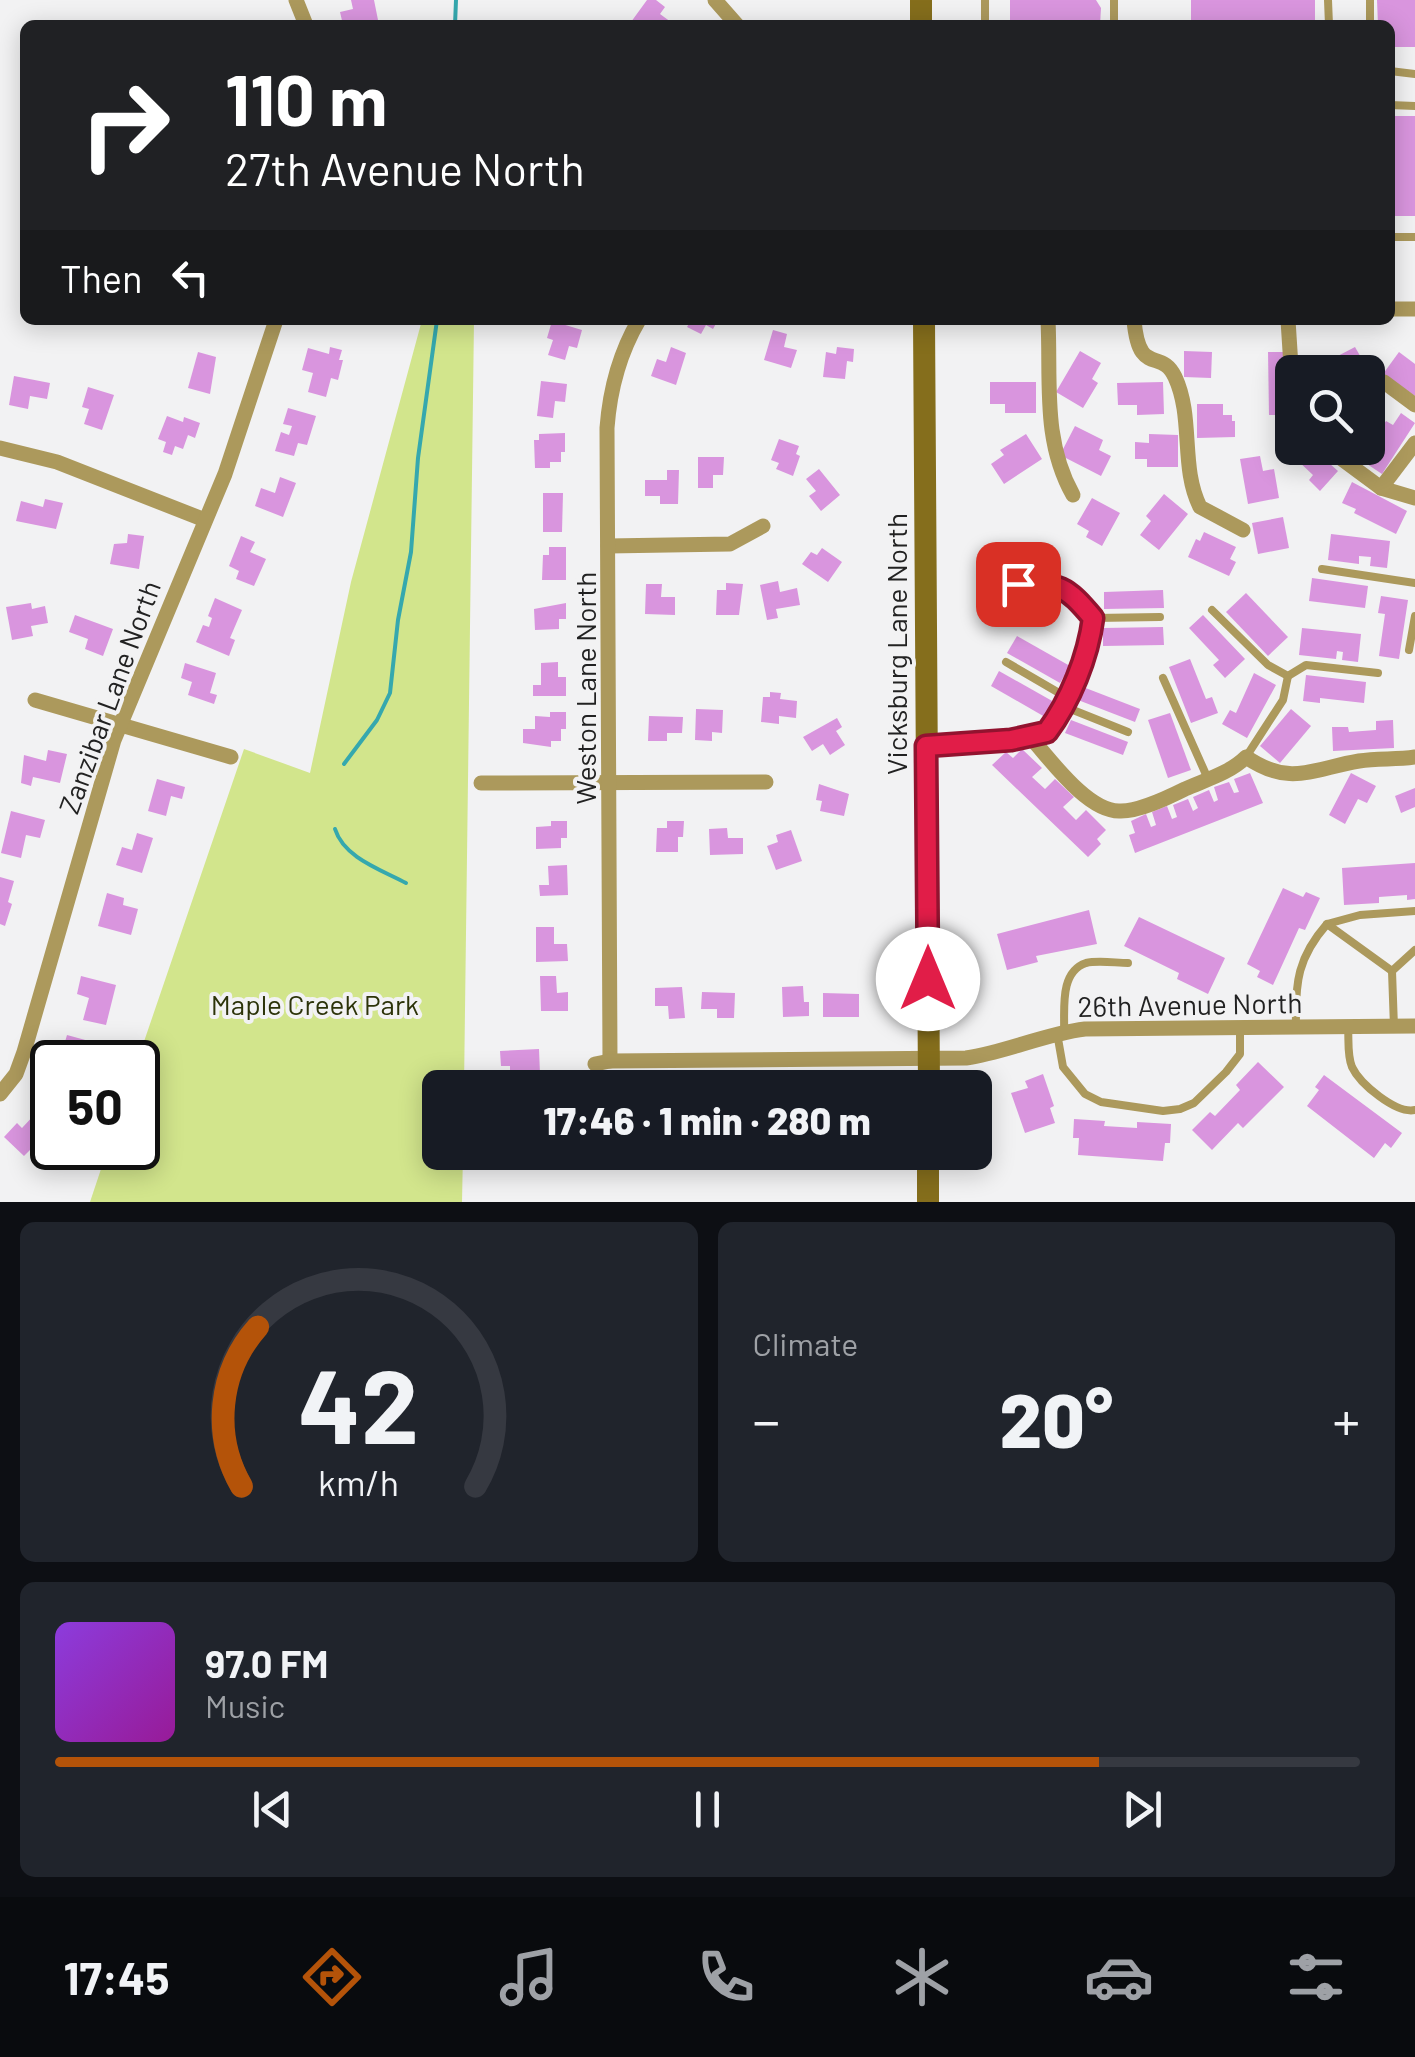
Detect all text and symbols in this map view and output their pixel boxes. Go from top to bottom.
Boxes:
text: 110 m [225,56,387,140]
icon: right [60,60,190,190]
text: 27th Avenue North [225,141,585,195]
icon: left [163,250,218,305]
text: Then [60,255,143,301]
map controls [1275,355,1385,465]
button: search [1275,355,1385,465]
street label: Vicksburg Lane North [879,513,913,775]
pin [976,542,1061,627]
icon: arrive [991,557,1046,612]
street label: Weston Lane North [568,572,602,804]
street label: Zanzibar Lane North [51,576,167,818]
position arrow [876,927,980,1031]
street label: 26th Avenue North [1077,985,1303,1023]
park label: Maple Creek Park [211,987,419,1021]
speed limit sign: 50 [30,1040,160,1170]
text: 17:46 · 1 min · 280 m [543,1097,871,1143]
text: Climate [753,1324,858,1362]
text: 42 [298,1340,419,1465]
text: 20° [1000,1373,1113,1463]
text: − [753,1386,780,1452]
text: + [1332,1386,1360,1452]
text: km/h [318,1460,399,1503]
text: 97.0 FM [205,1640,329,1686]
text: Music [205,1686,285,1724]
icon: previous [245,1782,300,1837]
icon: pause [680,1782,735,1837]
icon: next [1115,1782,1170,1837]
icon: directions [297,1942,367,2012]
icon: music [494,1942,564,2012]
icon: phone [691,1942,761,2012]
icon: climate [887,1942,957,2012]
icon: car [1084,1942,1154,2012]
icon: filters [1281,1942,1351,2012]
text: 17:45 [63,1950,170,2004]

